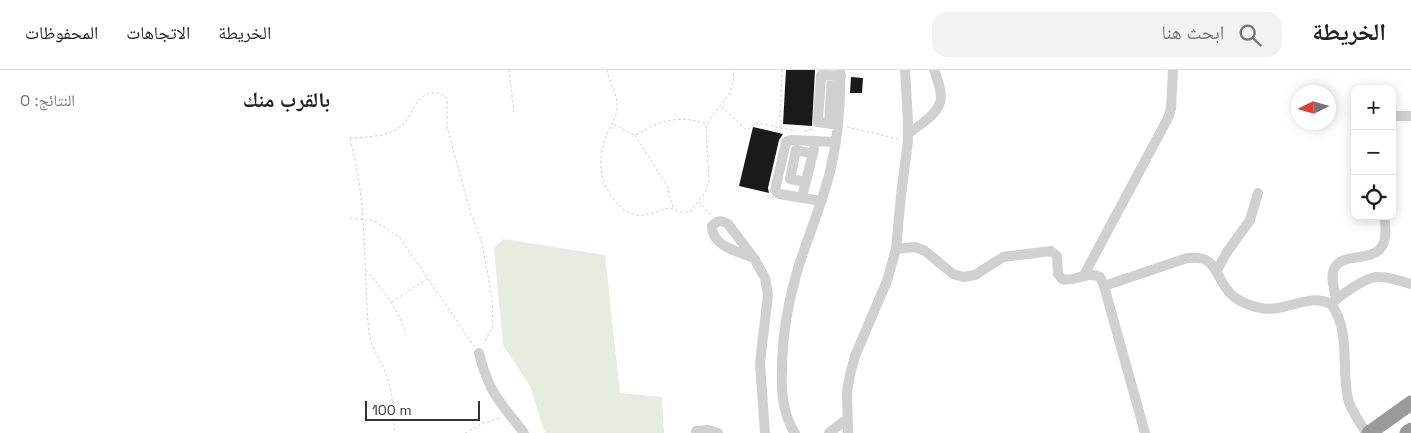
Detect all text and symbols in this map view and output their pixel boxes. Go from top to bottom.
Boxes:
search box [932,12,1282,57]
text: الخريطة [1312,16,1386,47]
text: ابحث هنا [1162,20,1224,45]
text: المحفوظات [25,21,98,44]
text: الاتجاهات [126,21,190,44]
text: الخريطة [218,21,271,44]
icon: search [1236,21,1264,49]
north arrow [1291,85,1336,130]
map controls [1351,85,1396,220]
button: + [1351,85,1396,130]
text: بالقرب منك [243,86,330,113]
text: النتائج: 0 [20,90,75,111]
button: − [1351,130,1396,175]
button: locate [1351,175,1396,220]
scale bar [365,398,480,421]
text: 100 m [372,401,411,419]

